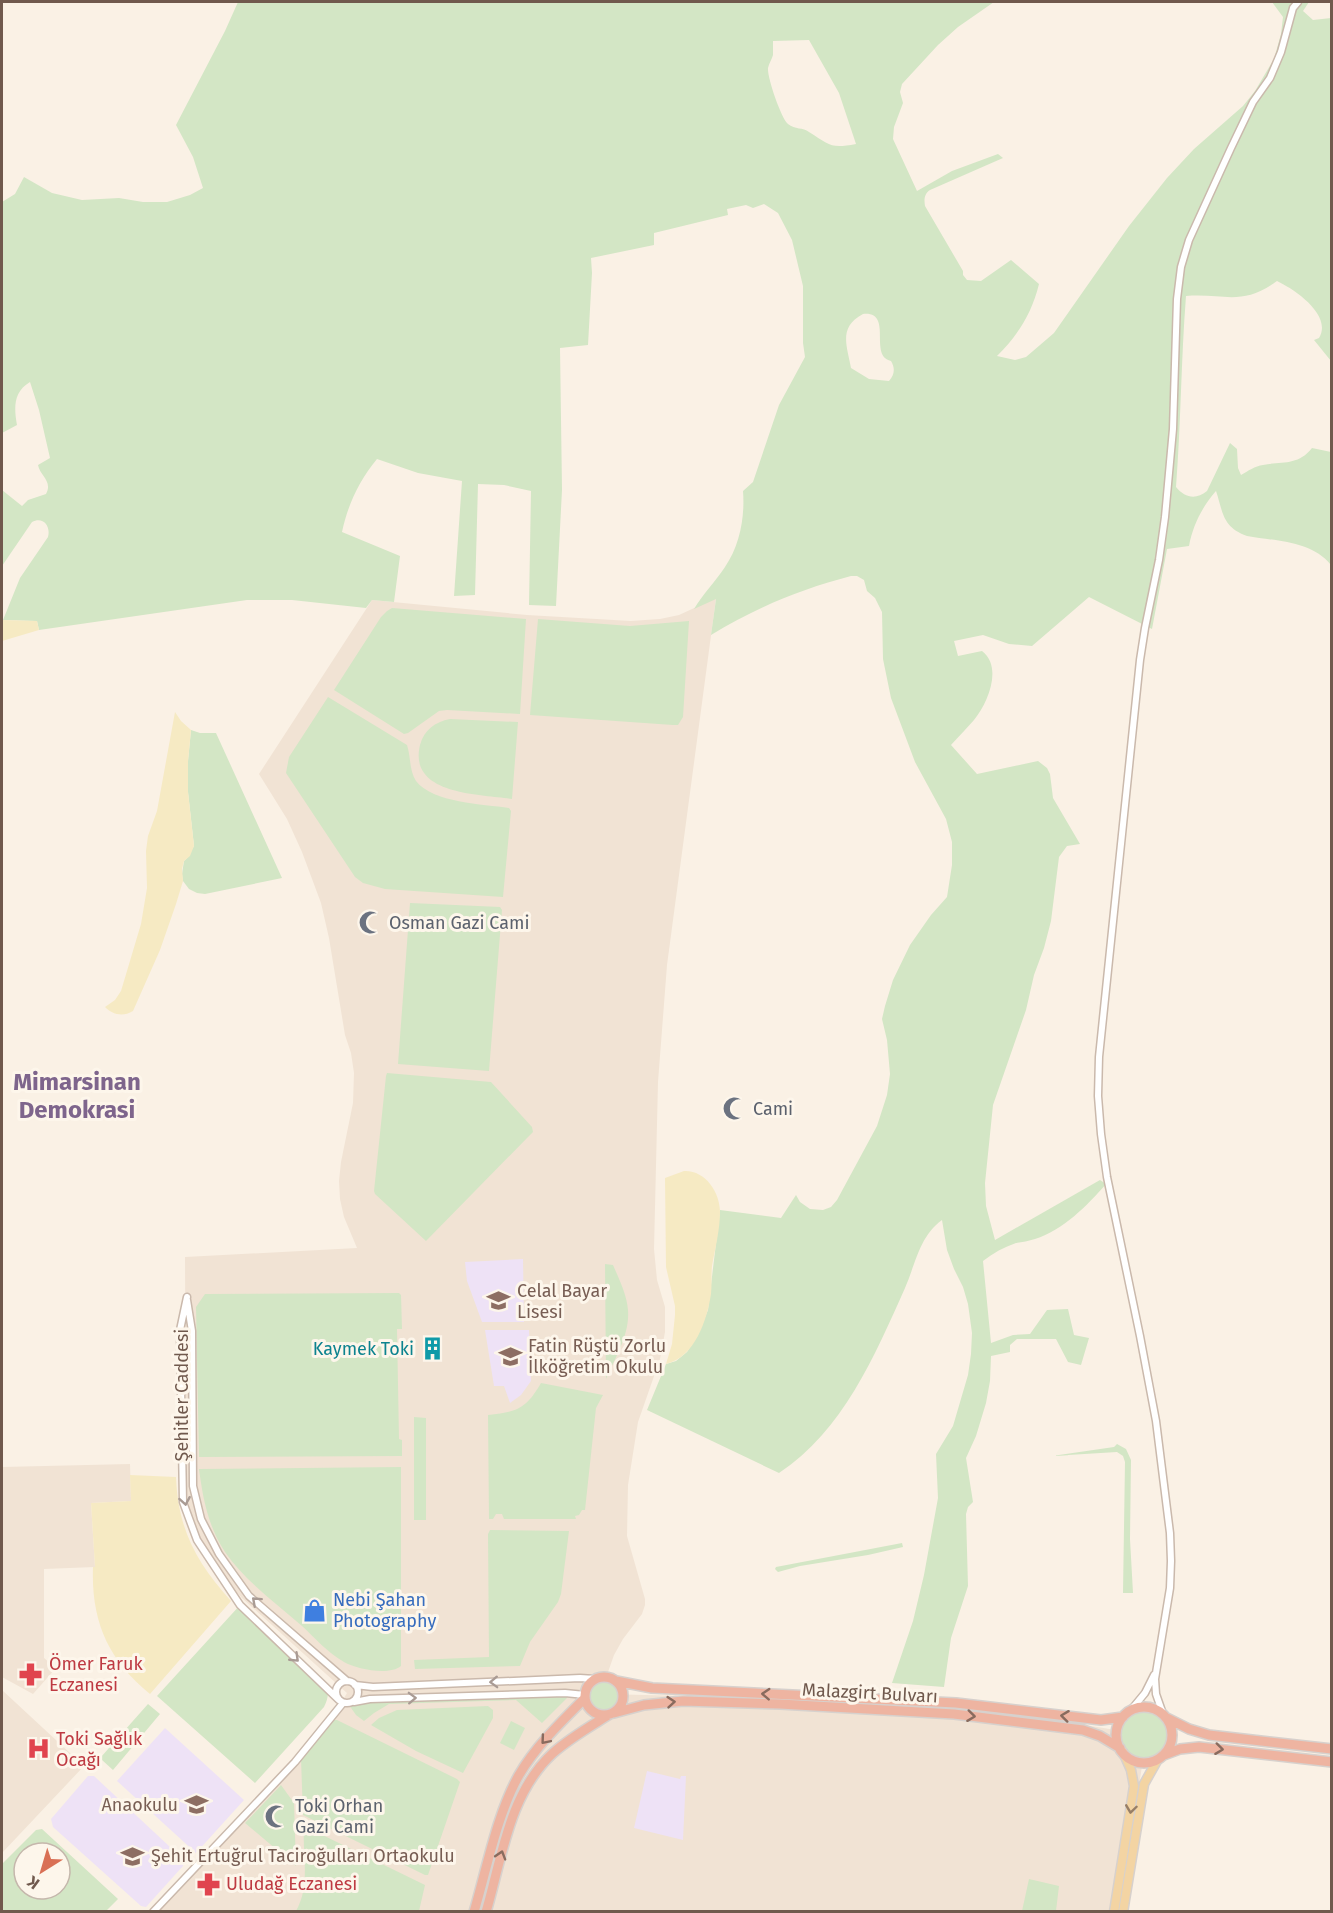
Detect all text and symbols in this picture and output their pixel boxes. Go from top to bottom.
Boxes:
mosque icon: Osman Gazi Cami [358,910,384,936]
place label: Osman Gazi Cami [389,912,529,934]
district label: Mimarsinan Demokrasi [13,1068,141,1124]
mosque icon: Cami [722,1096,748,1122]
place label: Cami [753,1098,793,1120]
place label: Celal Bayar Lisesi [517,1280,607,1323]
school or university icon: Celal Bayar Lisesi [486,1288,512,1314]
street label: Şehitler Caddesi [171,1329,193,1461]
place label: Fatin Rüştü Zorlu İlköğretim Okulu [528,1335,666,1378]
building icon: Kaymek Toki [419,1336,445,1362]
place label: Kaymek Toki [313,1338,414,1360]
school or university icon: Fatin Rüştü Zorlu İlköğretim Okulu [497,1343,523,1369]
one-way arrow [178,1496,191,1506]
place label: Nebi Şahan Photography [333,1589,436,1632]
one-way arrow [252,1597,262,1608]
shop icon: Nebi Şahan Photography [302,1597,328,1623]
one-way arrow [287,1650,298,1661]
place label: Ömer Faruk Eczanesi [49,1653,143,1696]
pharmacy icon: Ömer Faruk Eczanesi [18,1661,44,1687]
one-way arrow [490,1675,499,1688]
street label: Malazgirt Bulvarı [802,1678,938,1708]
one-way arrow [762,1687,771,1700]
one-way arrow [408,1691,417,1704]
one-way arrow [667,1696,676,1709]
one-way arrow [966,1709,975,1722]
one-way arrow [1061,1710,1070,1723]
place label: Toki Sağlık Ocağı [56,1728,143,1771]
one-way arrow [541,1733,552,1744]
hospital icon: Toki Sağlık Ocağı [25,1736,51,1762]
one-way arrow [1214,1743,1223,1755]
school or university icon: Anaokulu [183,1792,209,1818]
place label: Anaokulu [102,1794,178,1816]
place label: Toki Orhan Gazi Cami [295,1795,383,1838]
mosque icon: Toki Orhan Gazi Cami [264,1803,290,1829]
one-way arrow [1125,1804,1138,1813]
north arrow [12,1841,72,1901]
school or university icon: Şehit Ertuğrul Taciroğulları Ortaokulu [120,1843,146,1869]
place label: Şehit Ertuğrul Taciroğulları Ortaokulu [151,1845,455,1867]
one-way arrow [494,1850,506,1861]
text: K [23,1871,43,1893]
pharmacy icon: Uludağ Eczanesi [195,1871,221,1897]
place label: Uludağ Eczanesi [226,1873,357,1895]

